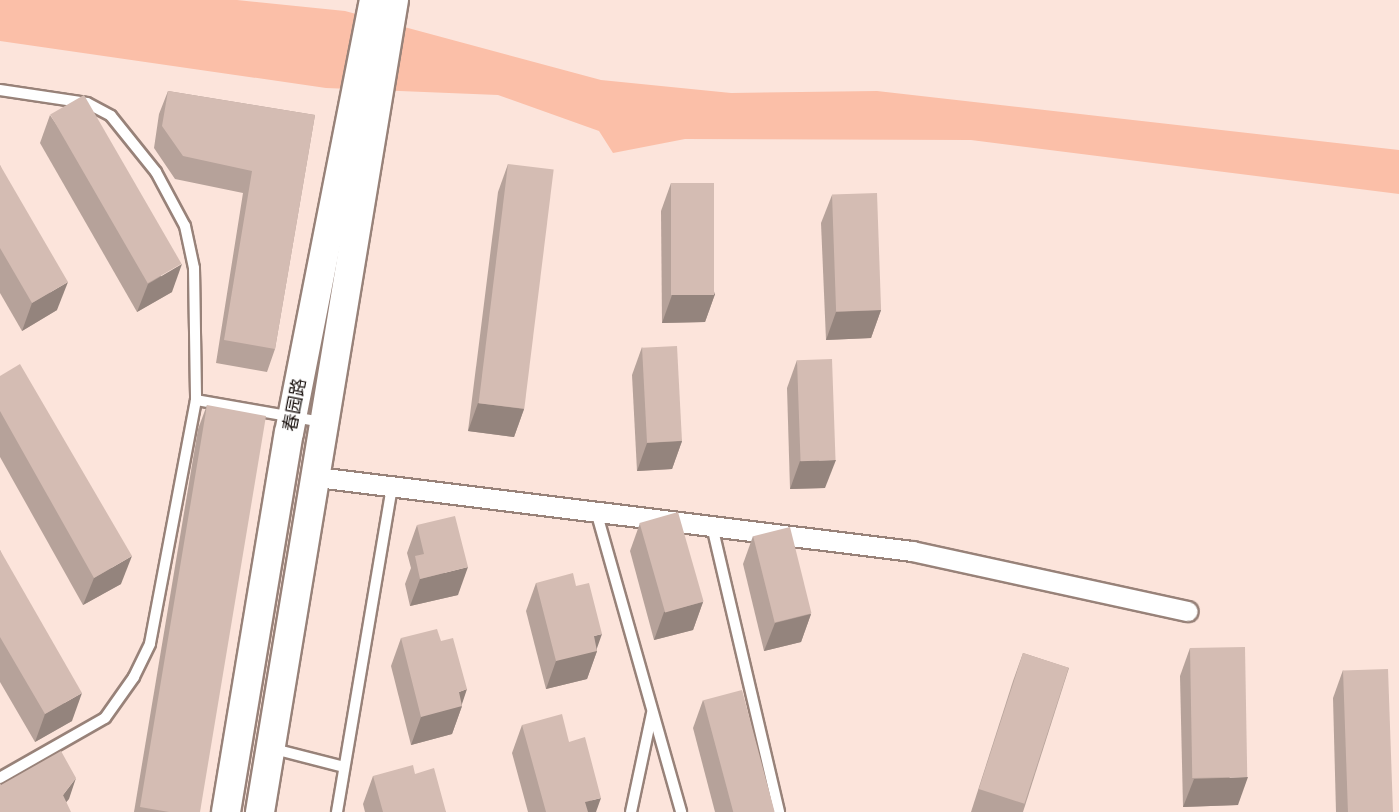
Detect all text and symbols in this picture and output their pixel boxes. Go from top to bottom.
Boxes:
street label: 春园路 [279,376,311,434]

